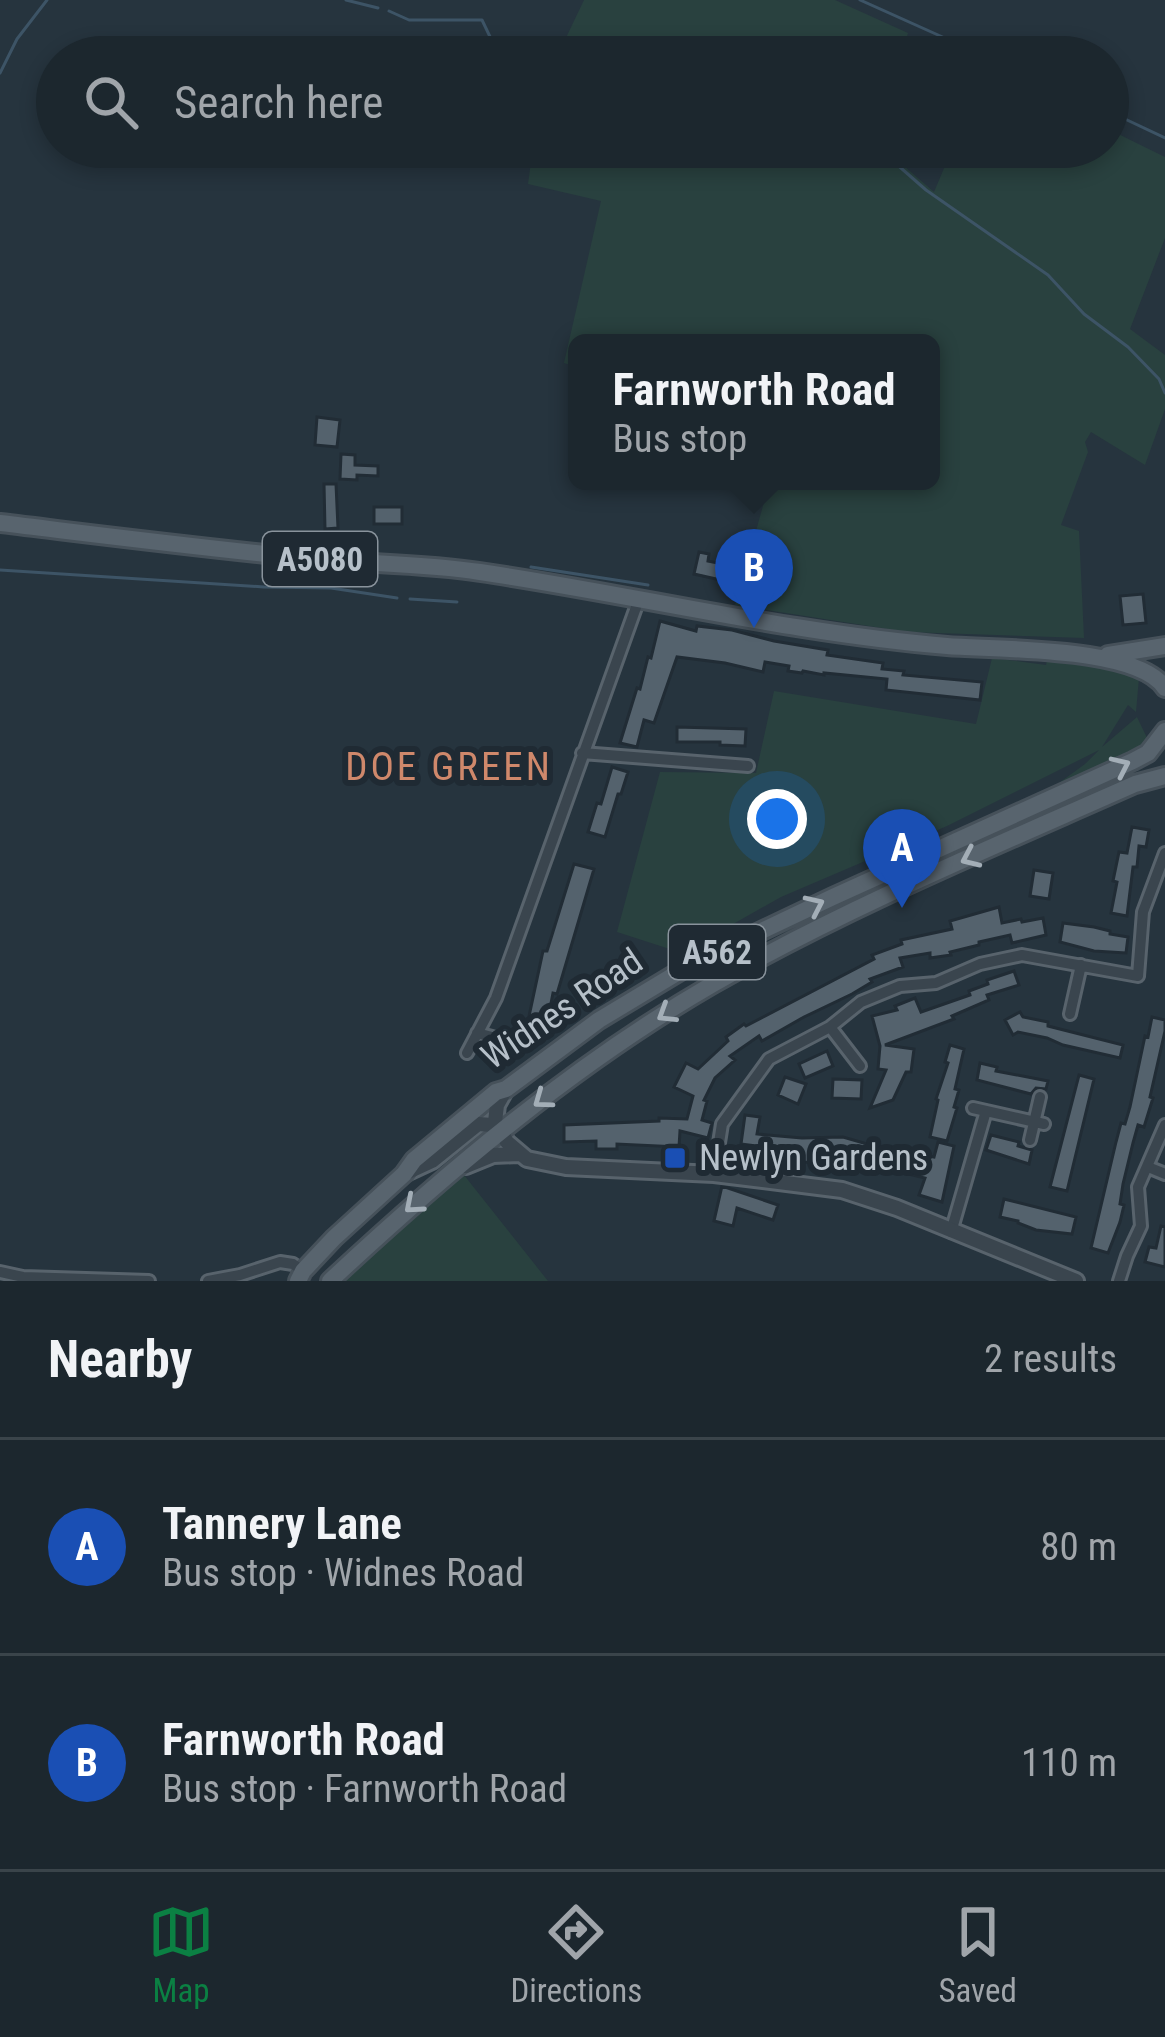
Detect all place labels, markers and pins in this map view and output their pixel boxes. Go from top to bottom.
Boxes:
pin: B [715,529,793,628]
pin: A [863,809,941,908]
place label: Newlyn Gardens [699,1137,928,1179]
marker: Newlyn Gardens [662,1145,688,1171]

